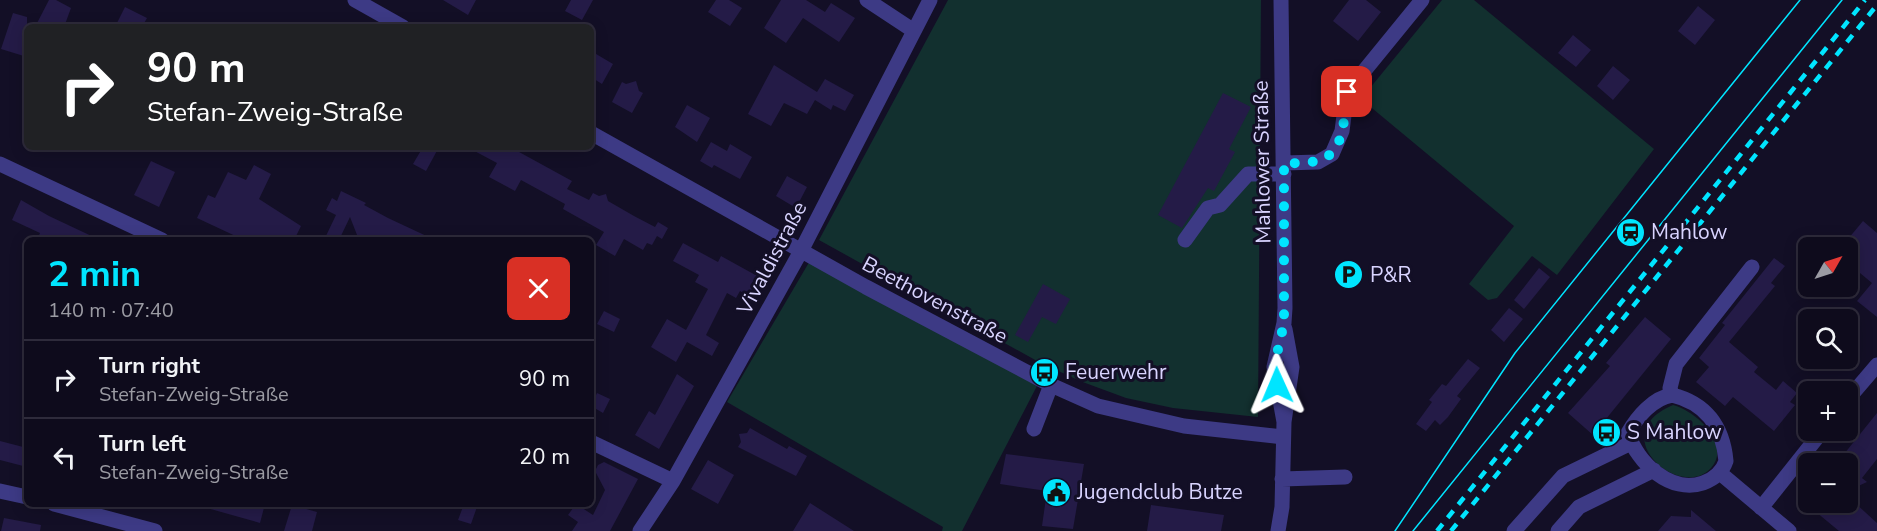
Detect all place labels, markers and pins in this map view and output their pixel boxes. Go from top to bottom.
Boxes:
pin [1321,66,1372,117]
station icon: Mahlow [1614,216,1646,248]
place label: Mahlow [1651,218,1728,246]
parking icon: P&R [1333,259,1365,291]
place label: P&R [1370,261,1412,289]
bus stop icon: Feuerwehr [1028,356,1060,388]
place label: Feuerwehr [1065,358,1167,386]
bus stop icon: S Mahlow [1590,416,1622,448]
place label: S Mahlow [1627,418,1722,446]
public building icon: Jugendclub Butze [1040,476,1072,508]
place label: Jugendclub Butze [1076,478,1243,506]

